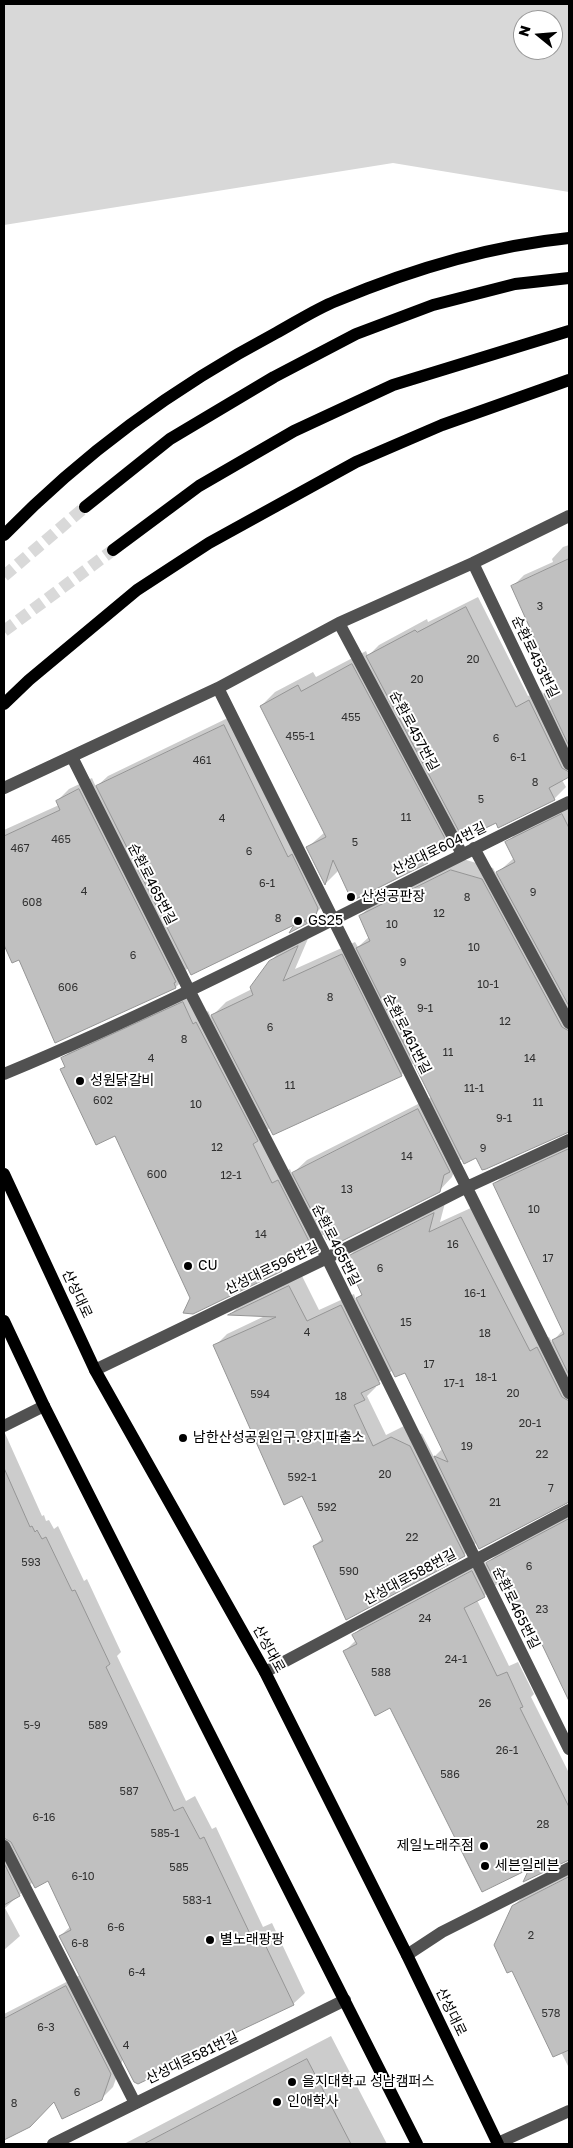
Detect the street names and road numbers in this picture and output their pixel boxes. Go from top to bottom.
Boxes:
street label: 순환로453번길 [508,613,562,701]
street label: 순환로457번길 [386,688,442,774]
street label: 산성대로604번길 [389,819,489,879]
street label: 순환로465번길 [124,840,180,928]
street label: 순환로461번길 [379,991,435,1077]
street label: 순환로465번길 [308,1201,364,1289]
street label: 산성대로596번길 [222,1238,322,1298]
street label: 산성대로 [59,1267,95,1321]
street label: 산성대로588번길 [361,1546,459,1608]
street label: 순환로465번길 [489,1564,543,1652]
street label: 산성대로 [249,1622,289,1676]
street label: 산성대로 [432,1985,470,2039]
street label: 산성대로581번길 [143,2028,241,2088]

